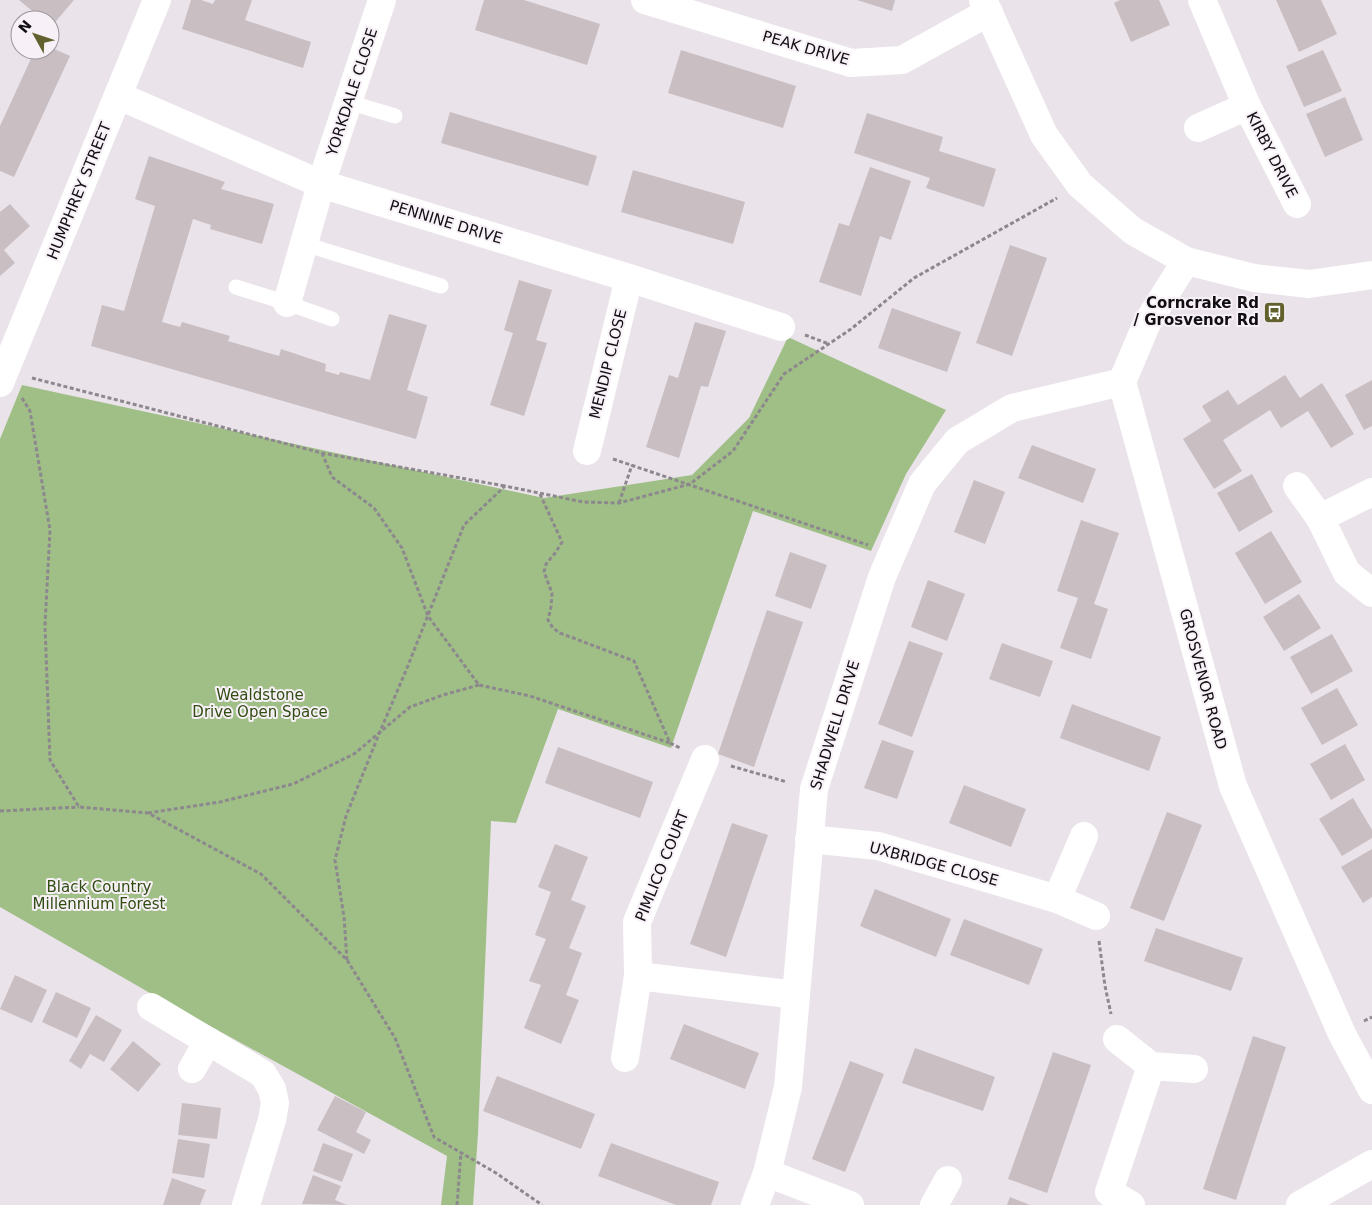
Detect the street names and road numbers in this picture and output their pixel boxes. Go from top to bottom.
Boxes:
street label: YORKDALE CLOSE [322,26,381,159]
street label: PEAK DRIVE [760,27,852,69]
street label: KIRBY DRIVE [1243,109,1301,201]
street label: HUMPHREY STREET [43,119,115,262]
street label: PENNINE DRIVE [387,196,505,248]
street label: MENDIP CLOSE [586,307,630,421]
street label: GROSVENOR ROAD [1176,607,1230,751]
street label: SHADWELL DRIVE [807,658,863,792]
street label: PIMLICO COURT [632,807,693,924]
street label: UXBRIDGE CLOSE [867,838,1001,890]

